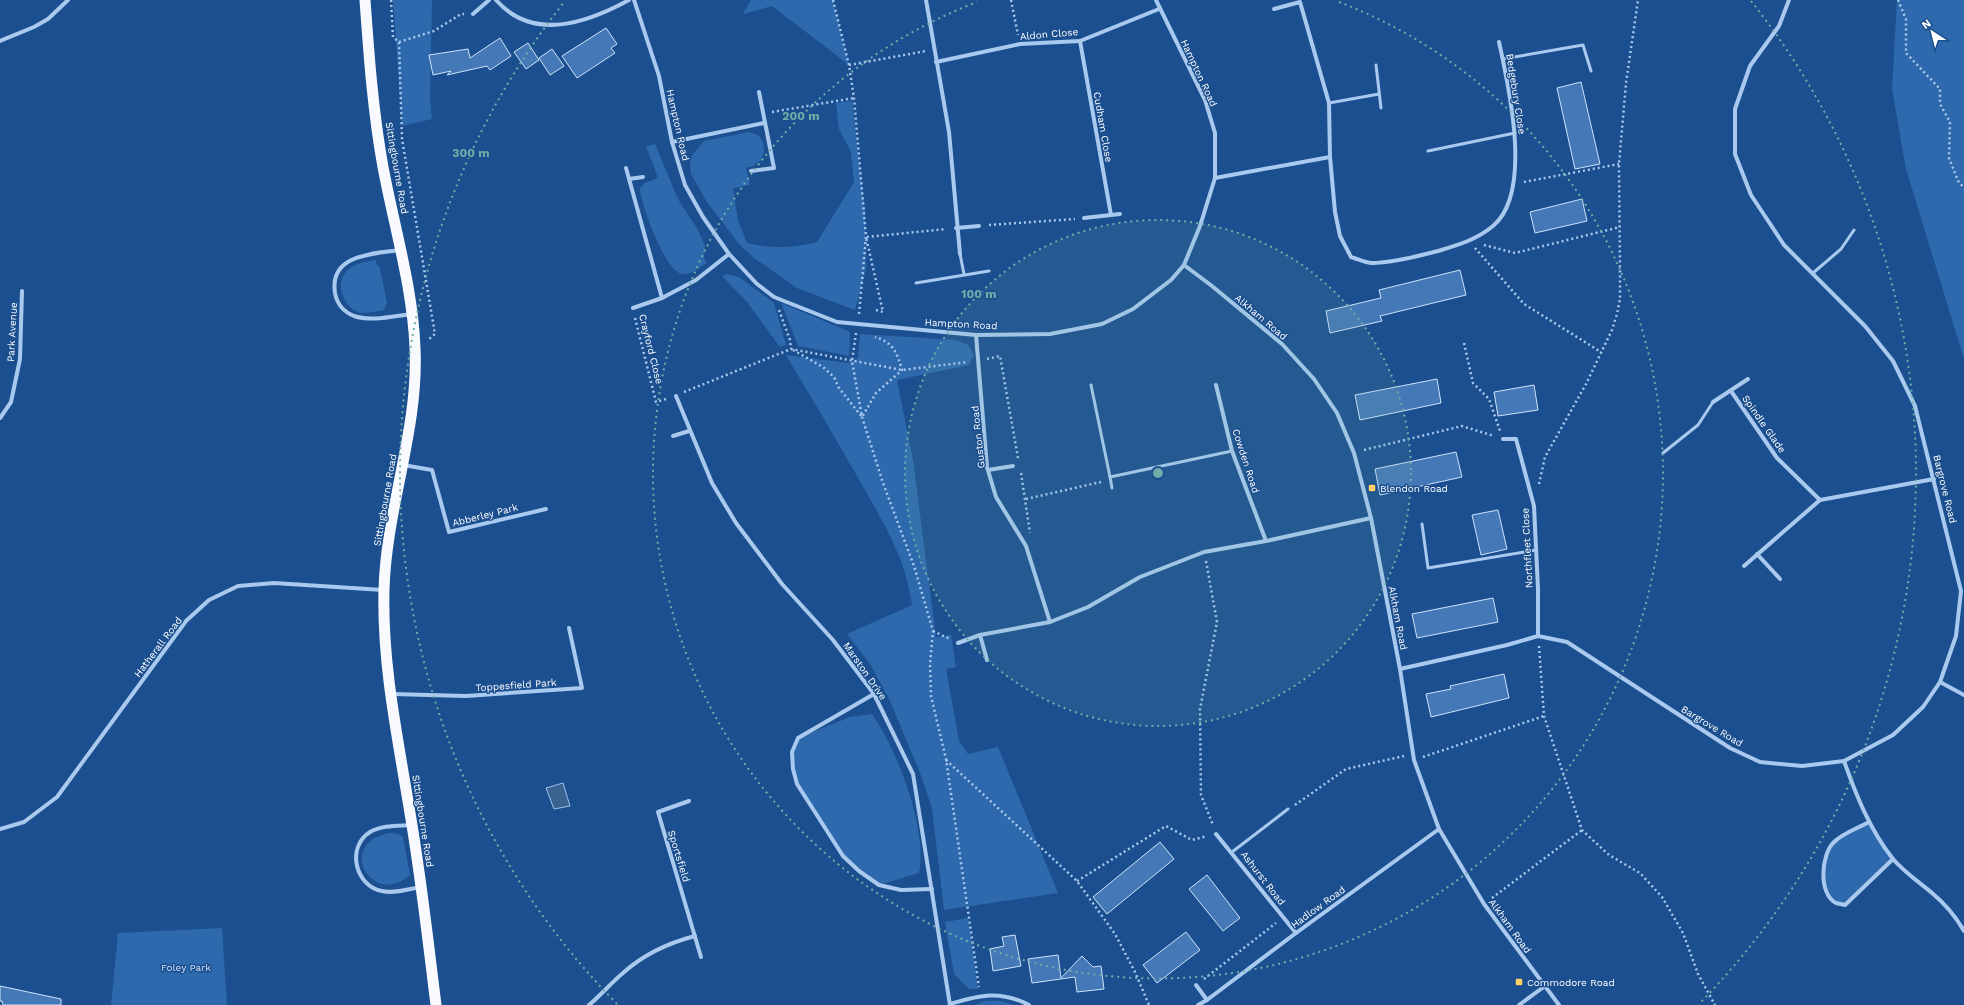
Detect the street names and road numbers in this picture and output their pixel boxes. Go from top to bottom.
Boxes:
street label: Aldon Close [1019,26,1079,42]
street label: Hampton Road [1179,38,1219,108]
street label: Bedgebury Close [1504,53,1528,135]
street label: Hampton Road [664,88,692,162]
street label: Cudham Close [1091,91,1115,163]
street label: Sittingbourne Road [383,121,411,215]
street label: Alkham Road [1233,292,1289,342]
street label: Park Avenue [5,302,19,362]
street label: Crayford Close [637,313,665,385]
street label: Hampton Road [924,317,998,331]
street label: Spindle Glade [1740,393,1788,455]
street label: Guston Road [969,405,987,469]
street label: Cowden Road [1230,427,1262,495]
street label: Sittingbourne Road [371,453,399,547]
street label: Bargrove Road [1931,454,1959,524]
street label: Abberley Park [451,501,519,528]
street label: Northfleet Close [1519,507,1535,588]
street label: Alkham Road [1386,585,1410,651]
street label: Hatherall Road [132,615,184,679]
street label: Marston Drive [841,640,889,702]
street label: Toppesfield Park [475,677,557,693]
street label: Bargrove Road [1679,703,1745,749]
street label: Sittingbourne Road [410,774,436,868]
street label: Sportsfield [666,829,692,883]
street label: Ashurst Road [1239,849,1287,907]
street label: Hadlow Road [1289,884,1347,930]
street label: Alkham Road [1487,897,1533,955]

